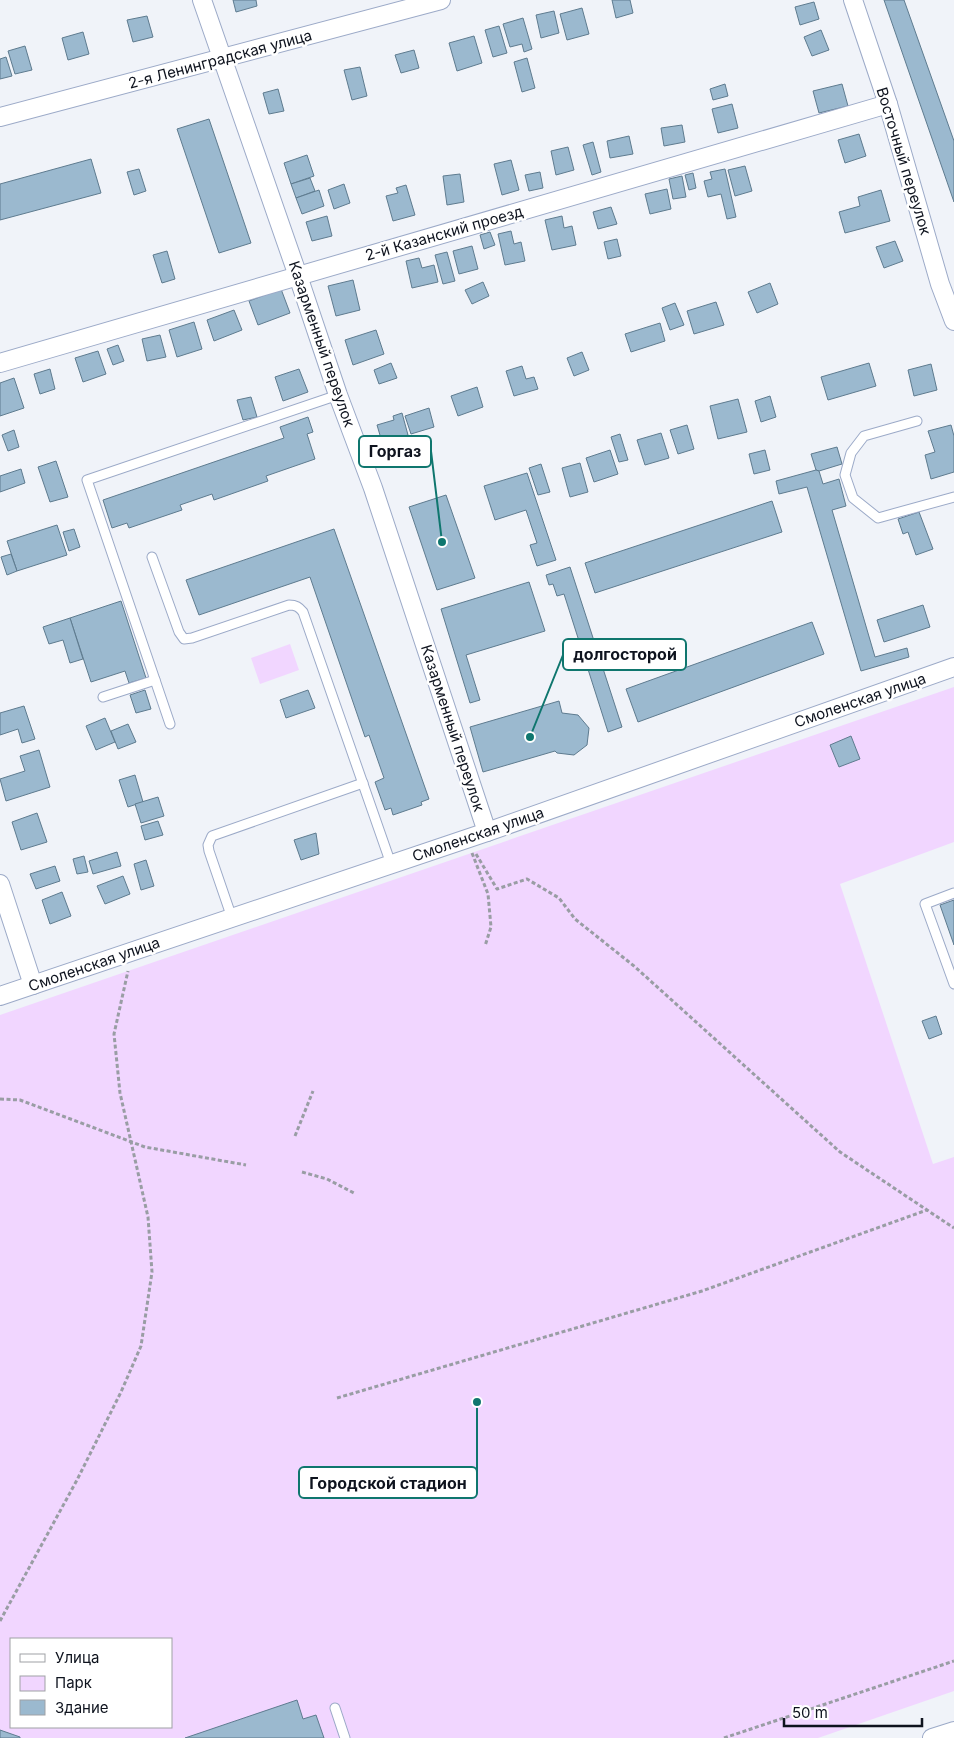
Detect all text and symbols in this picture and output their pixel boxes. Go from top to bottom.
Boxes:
street label: 2-я Ленинградская улица [126,25,314,93]
street label: Восточный переулок [872,85,936,237]
street label: 2-й Казанский проезд [363,201,525,265]
street label: Казарменный переулок [285,258,359,430]
callout: Горгаз [359,436,431,467]
text: Горгаз [369,441,421,461]
callout: долгосторой [563,639,686,670]
street label: Казарменный переулок [417,642,489,814]
text: долгосторой [573,644,677,664]
street label: Смоленская улица [792,669,928,731]
street label: Смоленская улица [410,803,546,865]
street label: Смоленская улица [26,933,162,995]
callout: Городской стадион [299,1467,477,1498]
text: Городской стадион [309,1473,467,1493]
legend [10,1638,172,1728]
text: Улица [55,1648,99,1667]
text: Парк [55,1673,92,1692]
scale bar [784,1696,922,1728]
text: Здание [55,1698,109,1717]
text: 50 m [792,1703,828,1722]

